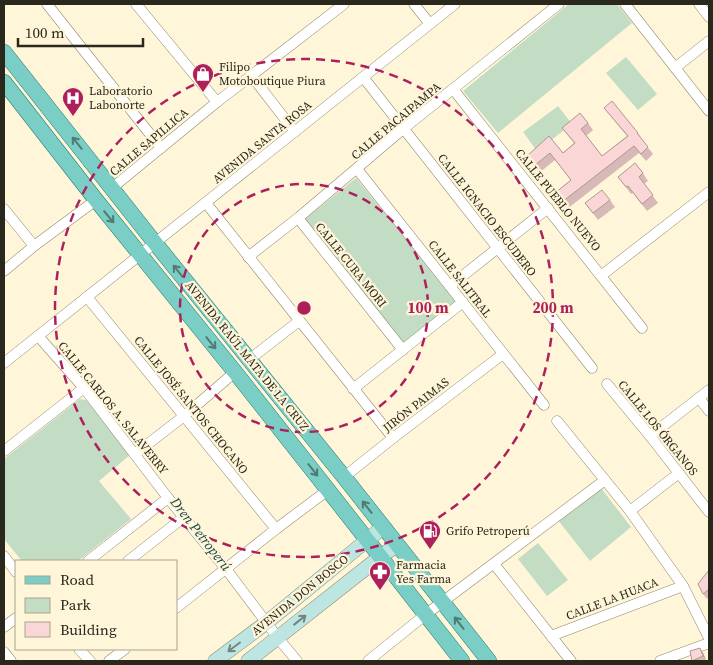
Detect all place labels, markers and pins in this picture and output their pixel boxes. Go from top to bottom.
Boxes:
place label: Filipo Motoboutique Piura [219,59,326,89]
shop icon: Filipo Motoboutique Piura [191,62,215,93]
place label: Laboratorio Labonorte [89,83,153,113]
hospital icon: Laboratorio Labonorte [61,86,85,117]
centre of rings [295,299,313,317]
fuel station icon: Grifo Petroperú [418,519,442,550]
place label: Grifo Petroperú [446,523,530,539]
place label: Farmacia Yes Farma [396,557,452,587]
pharmacy icon: Farmacia Yes Farma [368,560,392,591]

